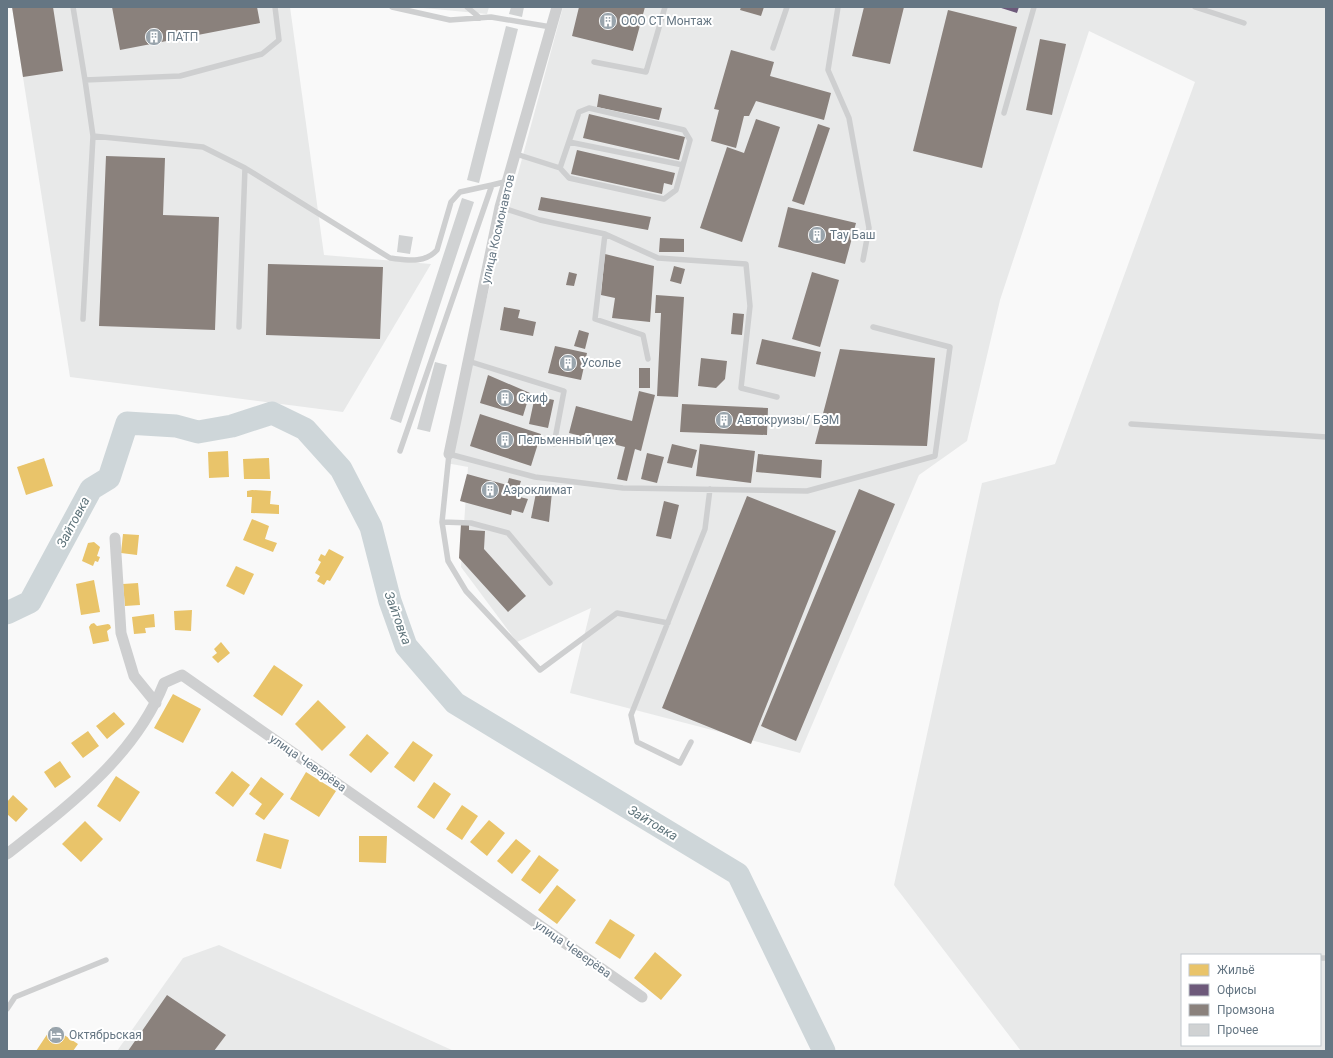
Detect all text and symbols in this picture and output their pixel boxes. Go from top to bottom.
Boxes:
building icon: ООО СТ Монтаж [598,11,618,31]
place label: ООО СТ Монтаж [621,14,713,28]
building icon: ПАТП [144,27,164,47]
place label: ПАТП [167,30,198,44]
street label: улица Космонавтов [479,173,517,285]
building icon: Тау Баш [807,225,827,245]
place label: Тау Баш [830,228,875,242]
building icon: Усолье [558,353,578,373]
place label: Усолье [581,356,621,370]
building icon: Скиф [495,388,515,408]
place label: Скиф [518,391,548,405]
building icon: Автокруизы/ БЭМ [714,410,734,430]
place label: Автокруизы/ БЭМ [737,413,839,427]
building icon: Пельменный цех [495,430,515,450]
place label: Пельменный цех [518,433,614,447]
building icon: Аэроклимат [480,480,500,500]
place label: Аэроклимат [503,483,573,497]
water label: Зайтовка [53,494,93,550]
water label: Зайтовка [381,589,415,647]
street label: улица Чеверёва [267,731,349,795]
water label: Зайтовка [625,802,681,844]
street label: улица Чеверёва [532,917,614,981]
legend [1181,954,1321,1046]
text: Жильё [1217,963,1255,977]
text: Офисы [1217,983,1257,997]
text: Промзона [1217,1003,1274,1017]
text: Прочее [1217,1023,1258,1037]
hotel icon: Октябрьская [46,1025,66,1045]
place label: Октябрьская [69,1028,142,1042]

